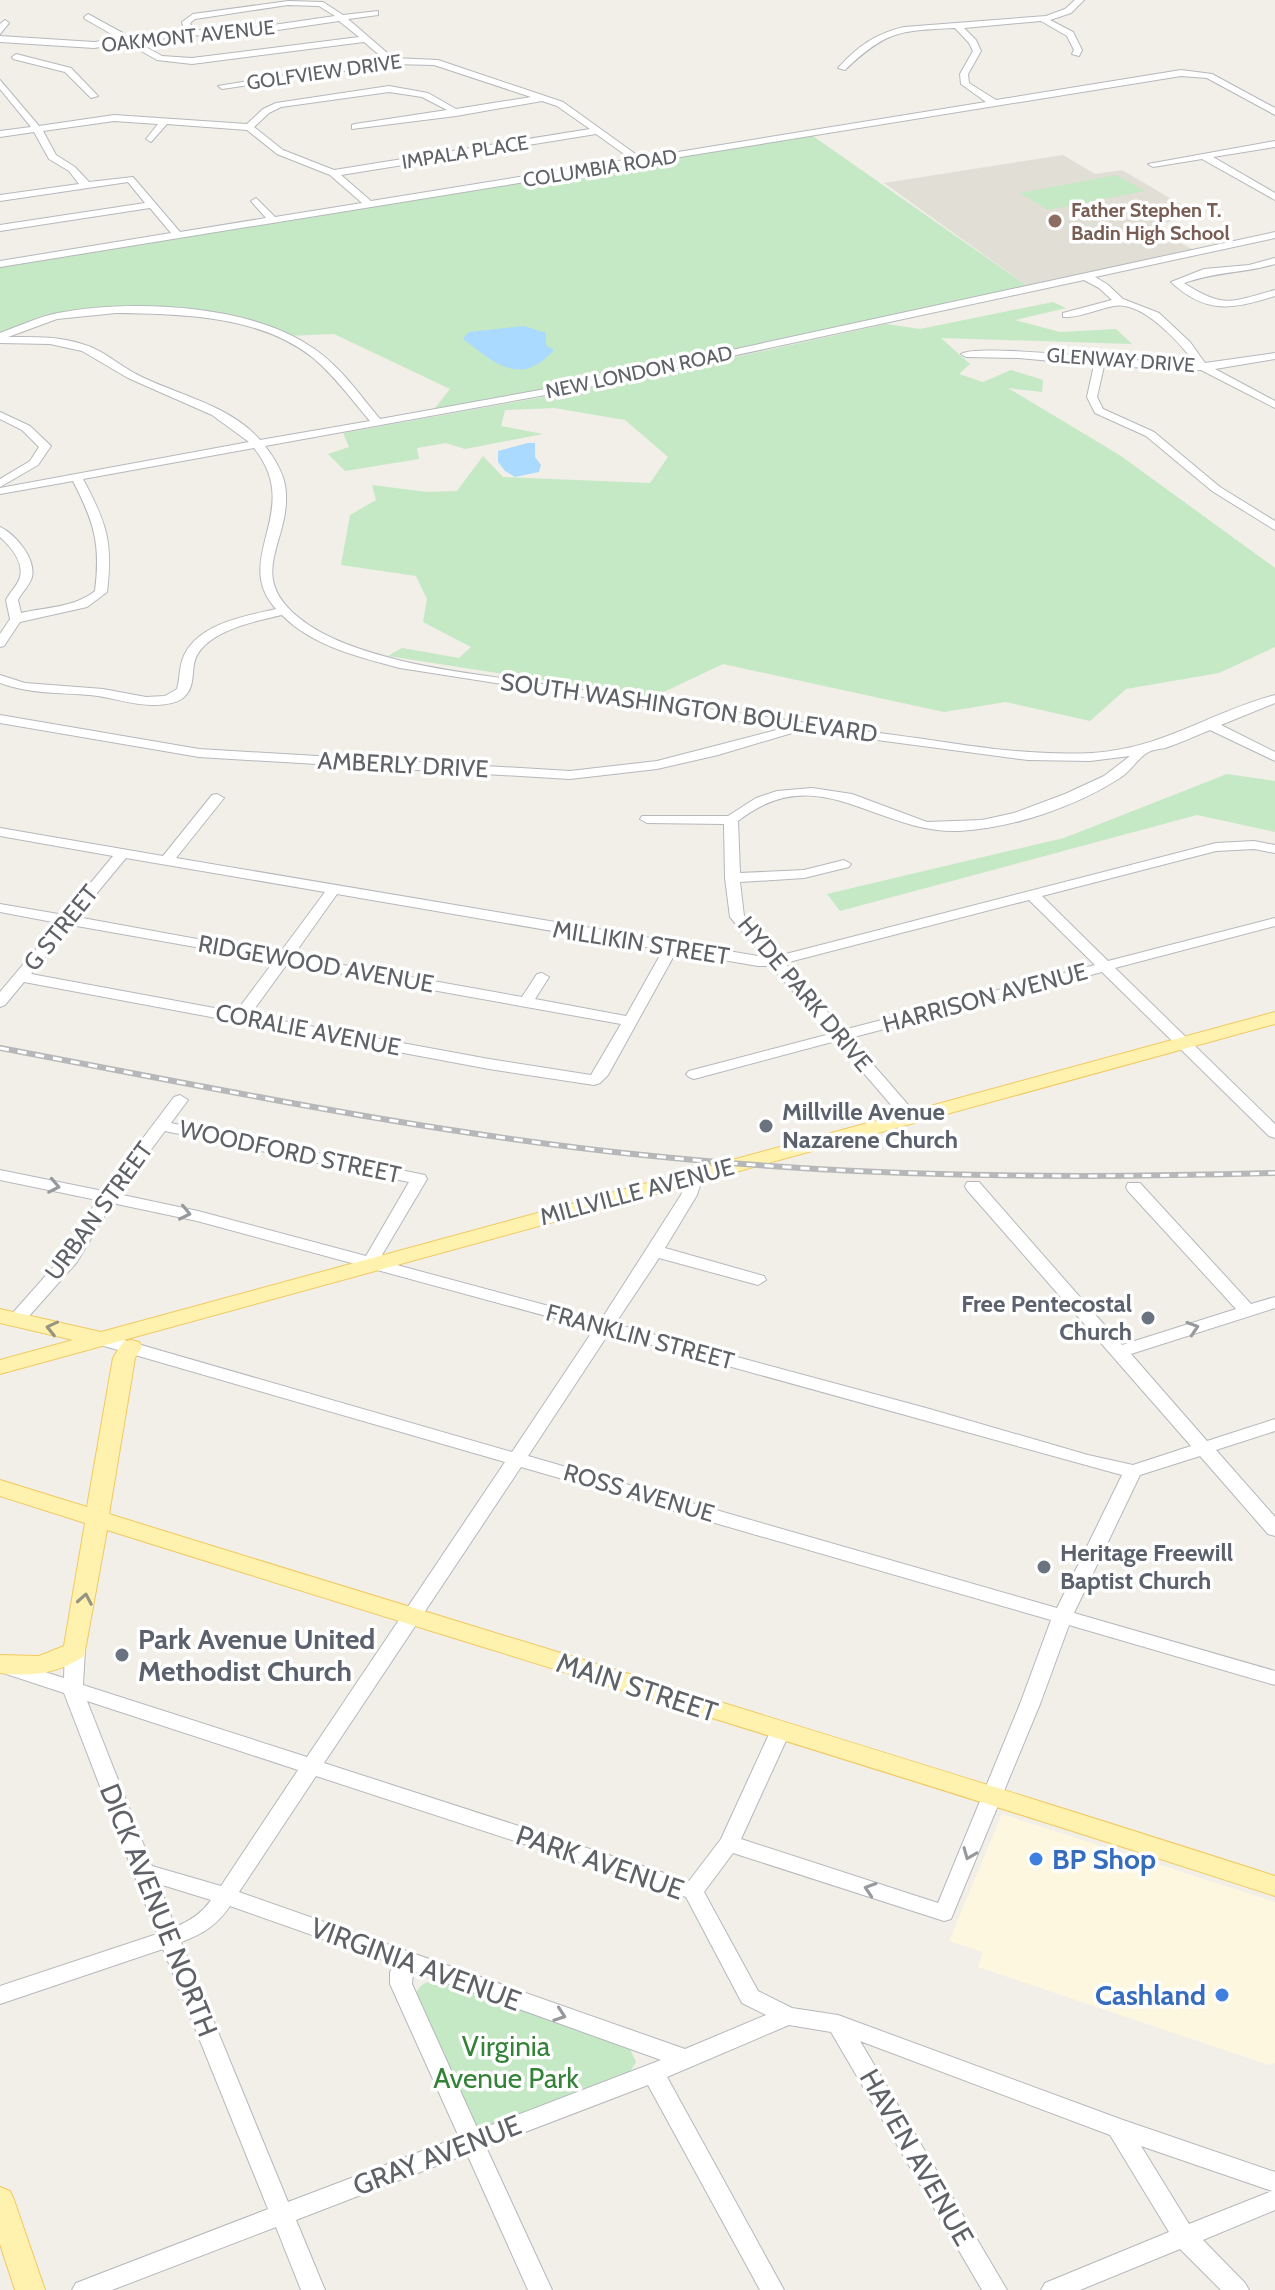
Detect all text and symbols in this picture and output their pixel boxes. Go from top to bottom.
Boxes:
street label: OAKMONT AVENUE [100,15,276,57]
street label: GOLFVIEW DRIVE [245,49,403,95]
street label: IMPALA PLACE [400,130,530,174]
street label: COLUMBIA ROAD [521,144,679,192]
place label: Father Stephen T. Badin High School [1071,198,1230,245]
marker: Father Stephen T. Badin High School [1046,212,1064,230]
street label: NEW LONDON ROAD [543,340,735,404]
street label: GLENWAY DRIVE [1046,343,1196,377]
street label: SOUTH WASHINGTON BOULEVARD [499,667,879,748]
street label: AMBERLY DRIVE [317,746,489,783]
street label: G STREET [17,879,104,977]
street label: HYDE PARK DRIVE [732,910,879,1077]
street label: MILLIKIN STREET [551,914,732,971]
street label: RIDGEWOOD AVENUE [196,928,436,999]
street label: HARRISON AVENUE [879,956,1090,1039]
street label: CORALIE AVENUE [213,997,403,1062]
place label: Millville Avenue Nazarene Church [782,1097,958,1154]
street label: WOODFORD STREET [177,1114,404,1189]
marker: Millville Avenue Nazarene Church [757,1117,775,1135]
street label: URBAN STREET [39,1136,159,1286]
street label: MILLVILLE AVENUE [537,1152,737,1231]
one-way arrow [47,1176,61,1193]
one-way arrow [177,1204,191,1221]
place label: Free Pentecostal Church [961,1289,1132,1346]
street label: FRANKLIN STREET [543,1297,737,1376]
marker: Free Pentecostal Church [1139,1309,1157,1327]
one-way arrow [45,1320,59,1337]
one-way arrow [1185,1321,1199,1337]
street label: ROSS AVENUE [560,1457,718,1528]
place label: Heritage Freewill Baptist Church [1060,1538,1233,1595]
marker: Heritage Freewill Baptist Church [1035,1558,1053,1576]
one-way arrow [75,1592,92,1606]
place label: Park Avenue United Methodist Church [138,1622,375,1688]
street label: MAIN STREET [552,1645,722,1729]
marker: Park Avenue United Methodist Church [113,1646,131,1664]
street label: DICK AVENUE NORTH [93,1779,225,2041]
street label: PARK AVENUE [512,1817,688,1907]
place label: BP Shop [1052,1842,1156,1876]
one-way arrow [962,1846,979,1860]
marker: BP Shop [1027,1850,1045,1868]
one-way arrow [864,1882,878,1898]
street label: VIRGINIA AVENUE [306,1910,526,2018]
place label: Cashland [1095,1978,1206,2012]
marker: Cashland [1213,1986,1231,2004]
one-way arrow [552,2005,566,2022]
park label: Virginia Avenue Park [433,2029,579,2095]
street label: HAVEN AVENUE [853,2063,981,2251]
street label: GRAY AVENUE [348,2107,526,2203]

